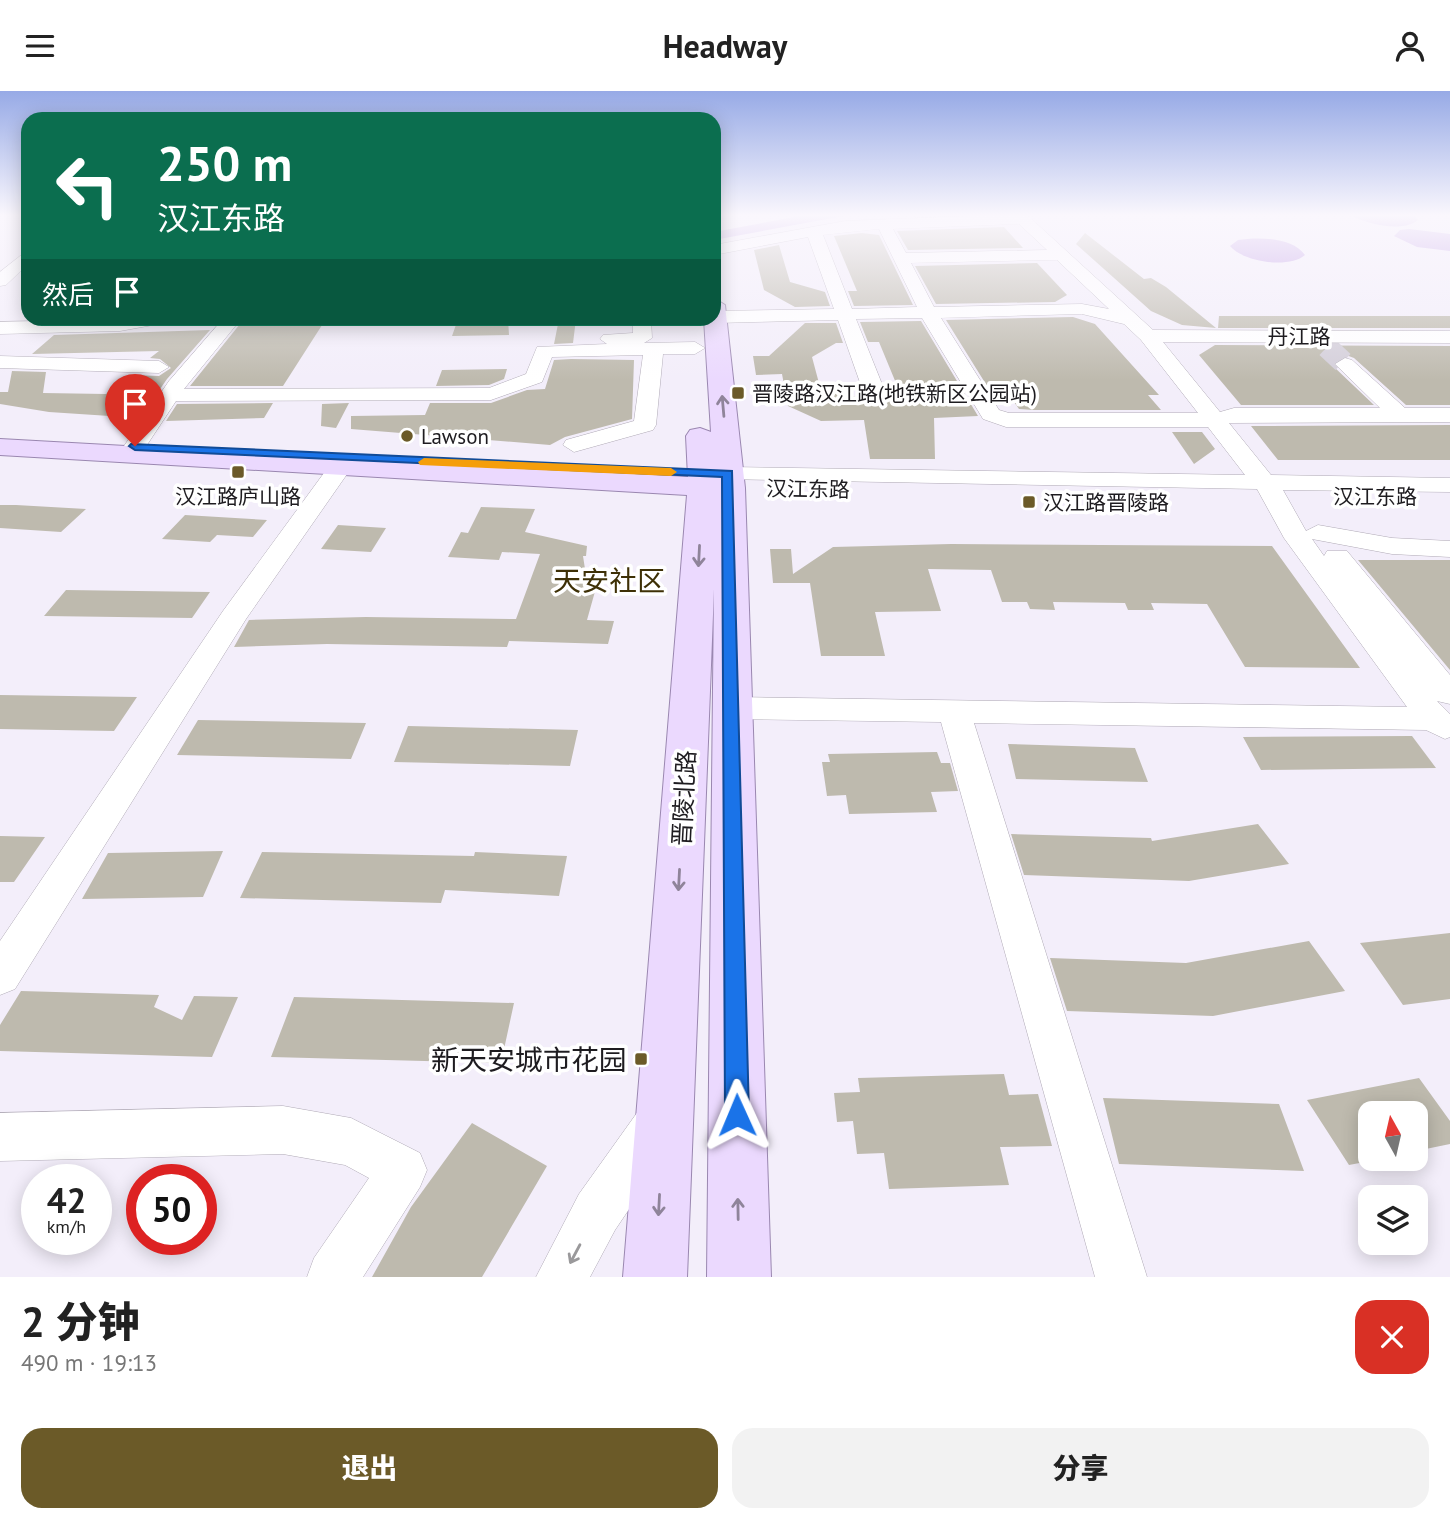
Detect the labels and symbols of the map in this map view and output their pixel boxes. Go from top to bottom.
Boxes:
street label: 丹江路 [1268,323,1331,350]
pin [105,374,165,446]
place label: 晋陵路汉江路(地铁新区公园站) [752,380,1037,407]
marker: 晋陵路汉江路(地铁新区公园站) [730,385,746,401]
one-way arrow [716,395,729,418]
place label: Lawson [421,423,489,450]
marker: Lawson [399,428,415,444]
marker: 汉江路庐山路 [230,464,246,480]
street label: 汉江东路 [766,475,850,503]
place label: 汉江路庐山路 [175,483,301,510]
street label: 汉江东路 [1333,483,1417,510]
place label: 汉江路晋陵路 [1043,489,1169,516]
marker: 汉江路晋陵路 [1021,494,1037,510]
one-way arrow [692,544,705,567]
district label: 天安社区 [553,562,665,599]
street label: 晋陵北路 [666,749,702,847]
one-way arrow [672,869,685,891]
place label: 新天安城市花园 [431,1041,627,1078]
marker: 新天安城市花园 [633,1051,649,1067]
position arrow [700,1078,774,1152]
north arrow [1358,1101,1428,1171]
speed limit sign: 50 [126,1164,217,1255]
one-way arrow [653,1194,666,1217]
one-way arrow [731,1198,745,1221]
one-way arrow [567,1243,581,1264]

